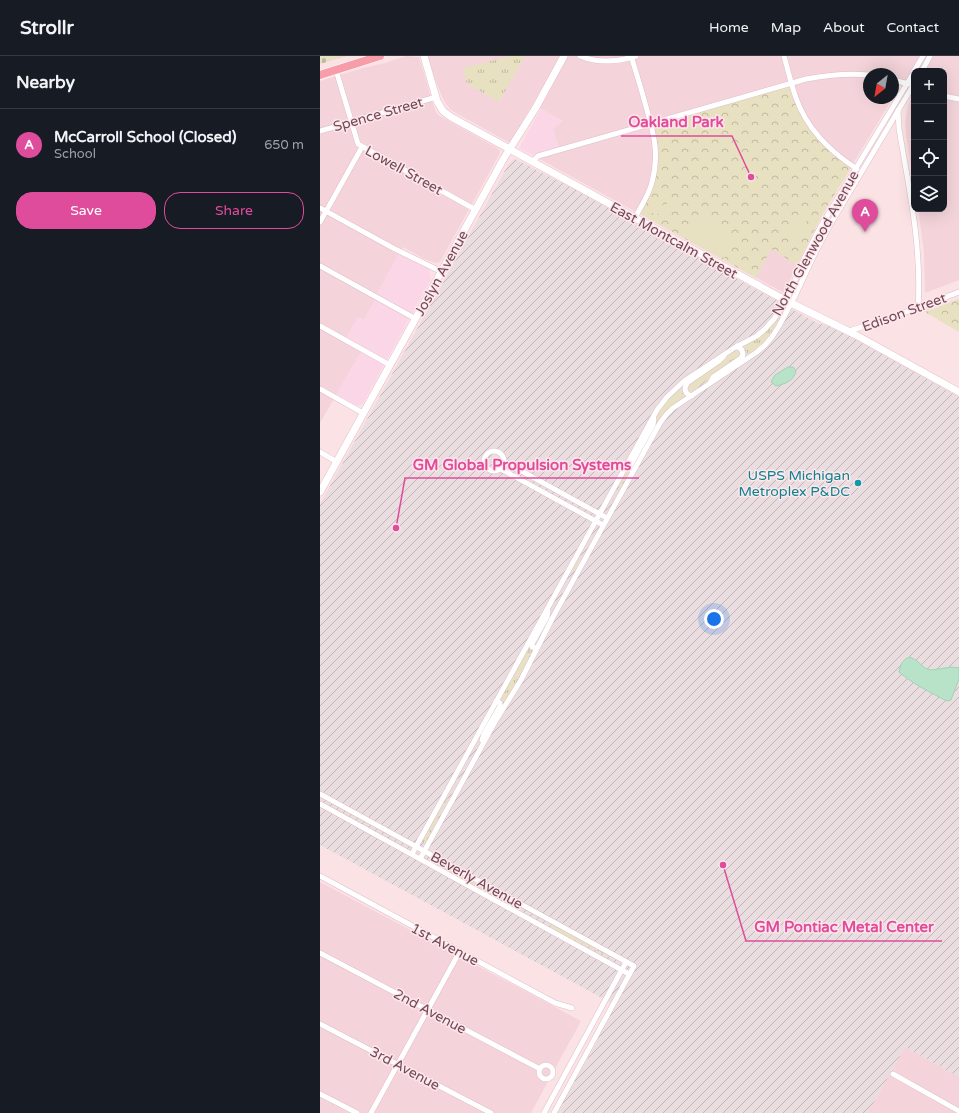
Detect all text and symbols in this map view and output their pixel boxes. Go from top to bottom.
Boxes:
text: Strollr [20,17,74,39]
text: Home [709,19,749,36]
text: Map [771,19,801,36]
text: About [823,19,865,36]
text: Contact [887,19,939,36]
north arrow [863,68,899,104]
map controls [911,68,947,212]
button: + [911,68,947,104]
text: Nearby [16,72,75,93]
street label: Spence Street [331,93,426,135]
button: − [911,104,947,140]
callout: Oakland Park [621,109,732,136]
text: Oakland Park [628,113,724,131]
text: McCarroll School (Closed) [54,128,236,146]
text: A [24,137,34,153]
text: 650 m [264,137,304,153]
button: locate [911,140,947,176]
street label: Lowell Street [362,142,446,199]
text: School [54,146,96,162]
street label: North Glenwood Avenue [768,168,863,319]
button: layers [911,176,947,212]
button: Save [16,192,156,229]
button: Share [164,192,304,229]
street label: East Montcalm Street [607,198,741,283]
pin: A [852,199,878,232]
street label: Joslyn Avenue [411,228,472,319]
street label: Edison Street [860,289,949,336]
callout: GM Global Propulsion Systems [405,451,639,478]
text: GM Global Propulsion Systems [413,456,631,475]
place label: USPS Michigan Metroplex P&DC [739,467,850,500]
marker: USPS Michigan Metroplex P&DC [853,478,863,488]
your location [704,609,724,629]
street label: Beverly Avenue [428,848,526,913]
callout: GM Pontiac Metal Center [746,914,942,941]
text: GM Pontiac Metal Center [754,918,934,936]
street label: 1st Avenue [408,919,482,969]
street label: 2nd Avenue [390,985,469,1038]
street label: 3rd Avenue [367,1043,443,1094]

